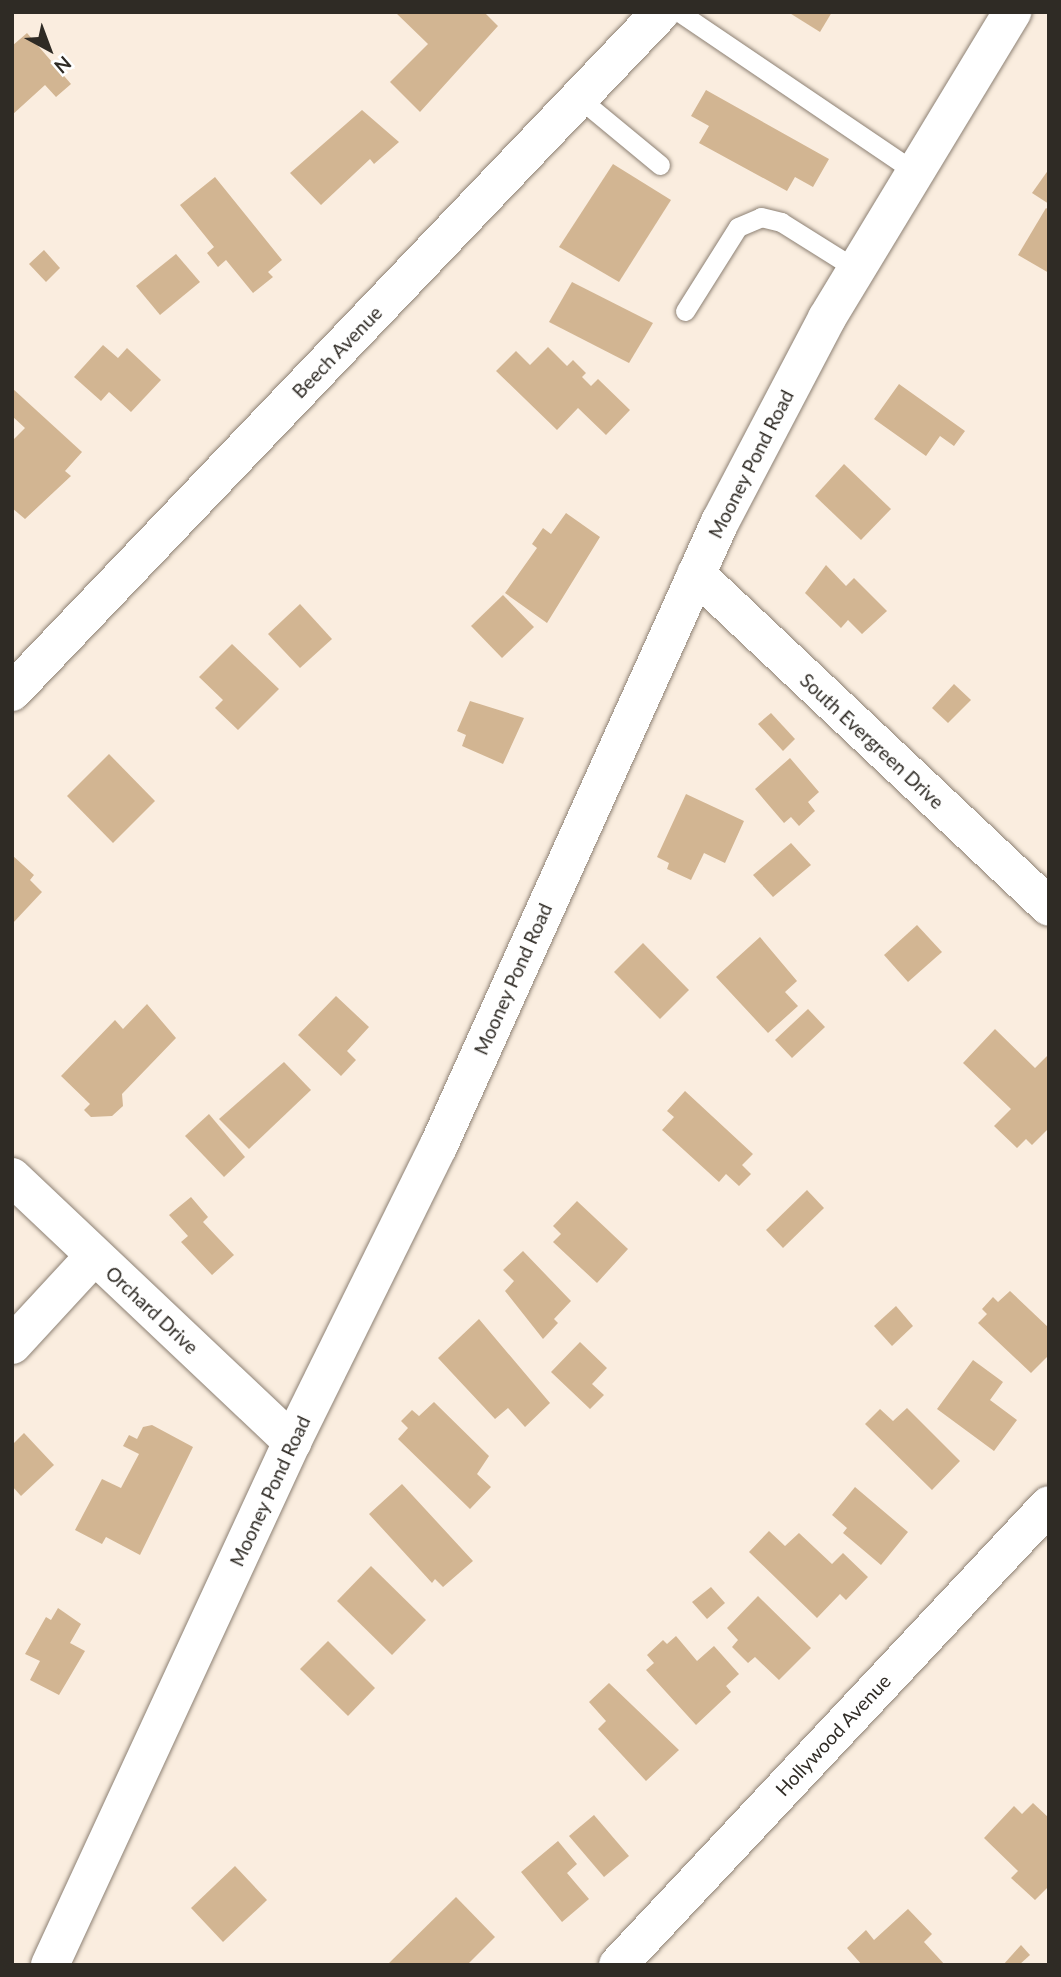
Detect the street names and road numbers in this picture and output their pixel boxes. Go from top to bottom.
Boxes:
street label: Beech Avenue [287,301,387,403]
street label: Mooney Pond Road [704,386,798,542]
street label: South Evergreen Drive [796,669,948,813]
street label: Mooney Pond Road [469,900,557,1058]
street label: Orchard Drive [101,1261,203,1359]
street label: Mooney Pond Road [225,1412,315,1570]
street label: Hollywood Avenue [771,1669,895,1801]

